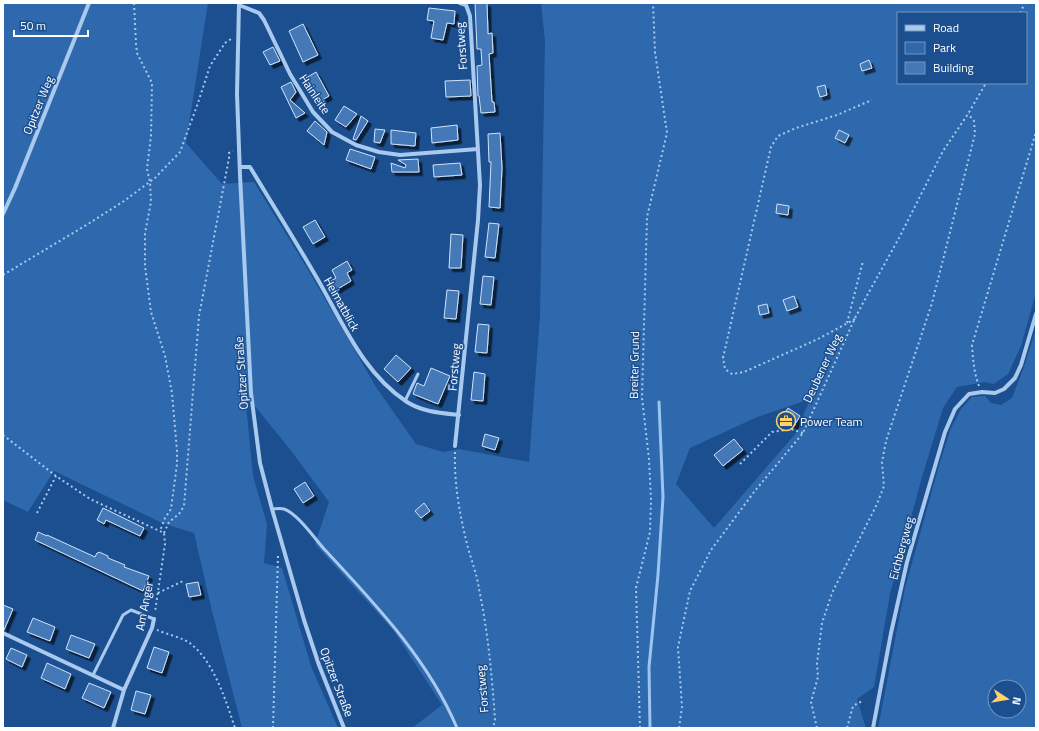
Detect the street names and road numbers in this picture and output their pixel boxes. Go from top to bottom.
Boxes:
street label: Forstweg [450,22,472,70]
street label: Hainleite [295,70,335,118]
street label: Opitzer Weg [18,73,58,137]
street label: Heimatblick [319,273,365,335]
street label: Deubener Weg [798,330,846,406]
street label: Breiter Grund [624,331,644,399]
street label: Opitzer Straße [229,336,253,410]
street label: Forstweg [442,342,466,392]
street label: Eichbergweg [883,514,919,582]
street label: Am Anger [130,580,158,632]
street label: Opitzer Straße [315,644,359,720]
street label: Forstweg [470,664,494,714]

